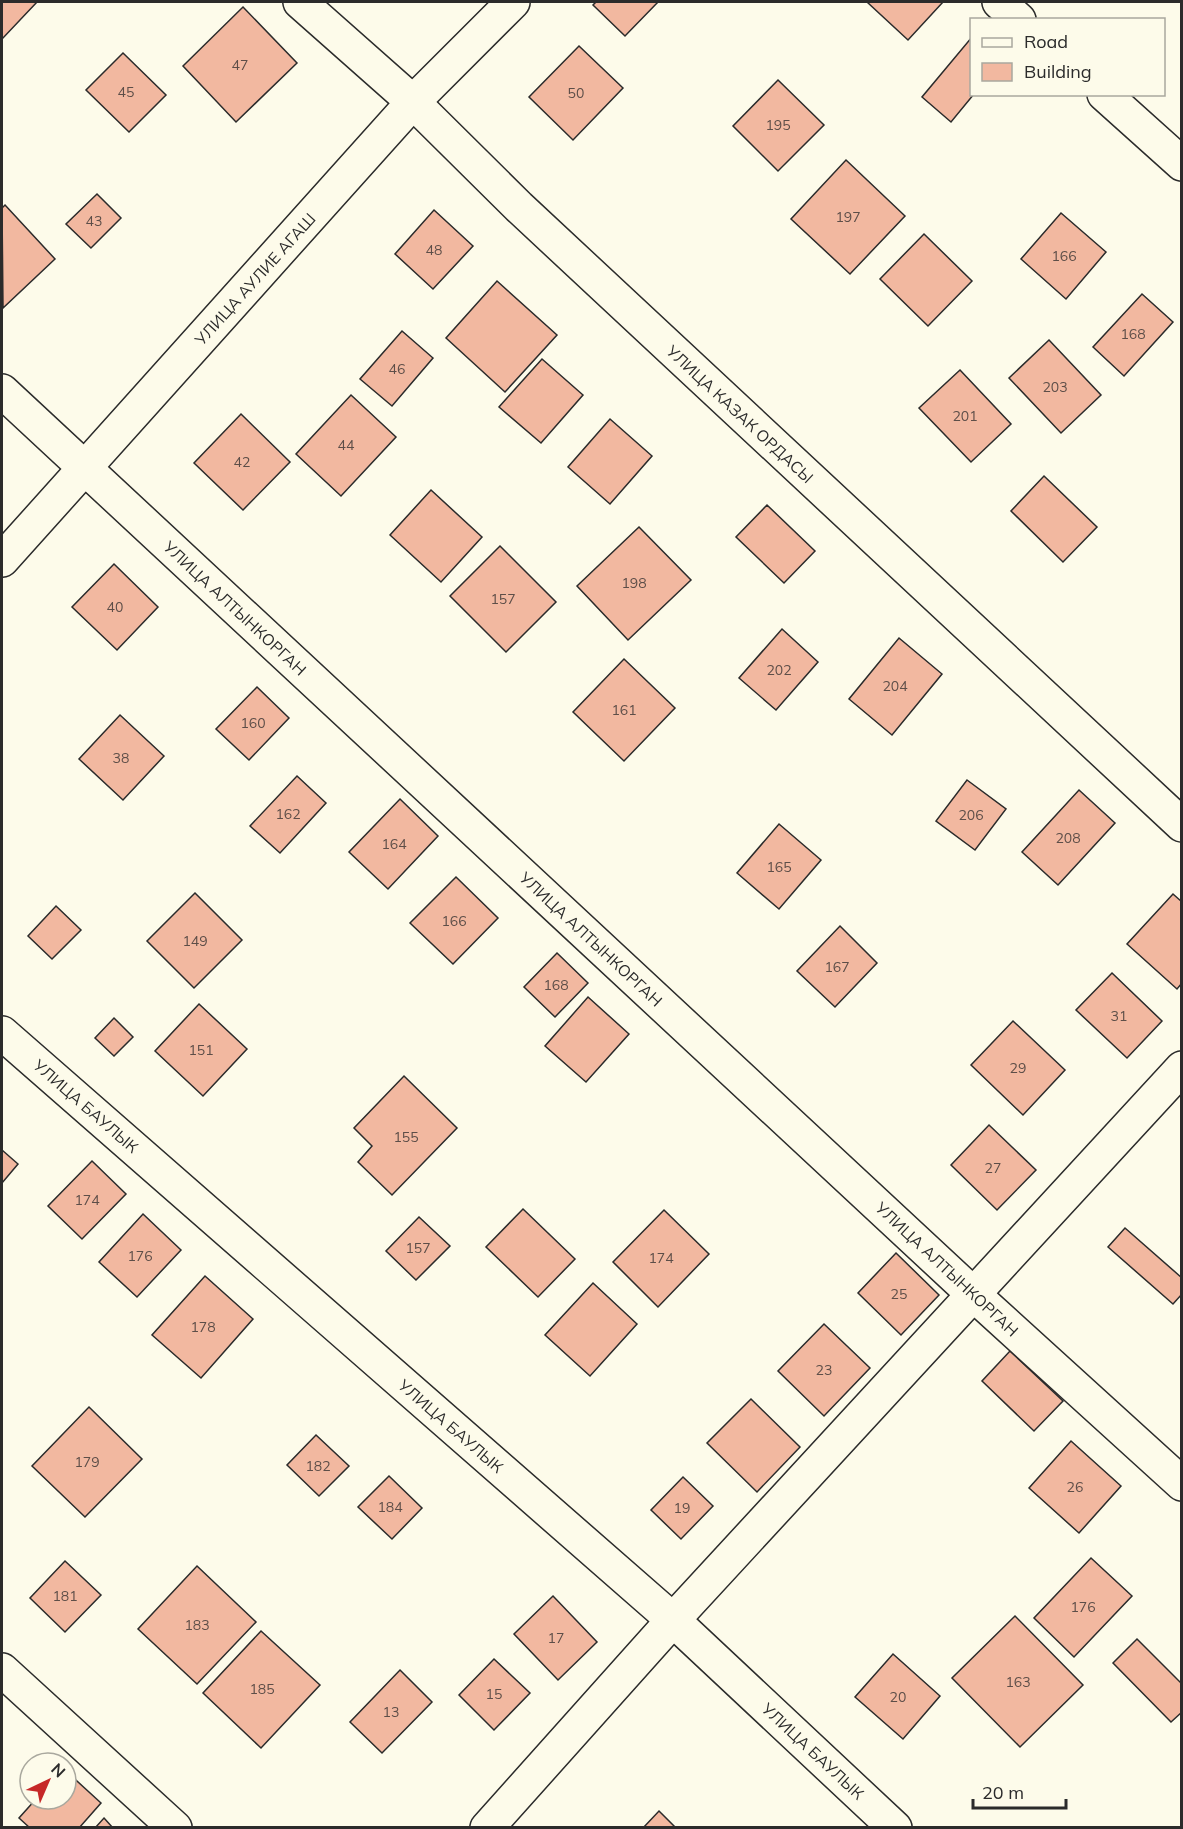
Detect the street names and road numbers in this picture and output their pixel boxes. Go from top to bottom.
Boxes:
street label: УЛИЦА АУЛИЕ АГАШ [190,209,320,350]
street label: УЛИЦА КАЗАК ОРДАСЫ [662,340,818,487]
street label: УЛИЦА АЛТЫНКОРГАН [159,536,311,679]
street label: УЛИЦА АЛТЫНКОРГАН [515,867,667,1010]
street label: УЛИЦА БАУЛЫК [29,1054,143,1157]
street label: УЛИЦА АЛТЫНКОРГАН [871,1197,1023,1340]
street label: УЛИЦА БАУЛЫК [394,1374,508,1477]
street label: УЛИЦА БАУЛЫК [757,1698,869,1804]

